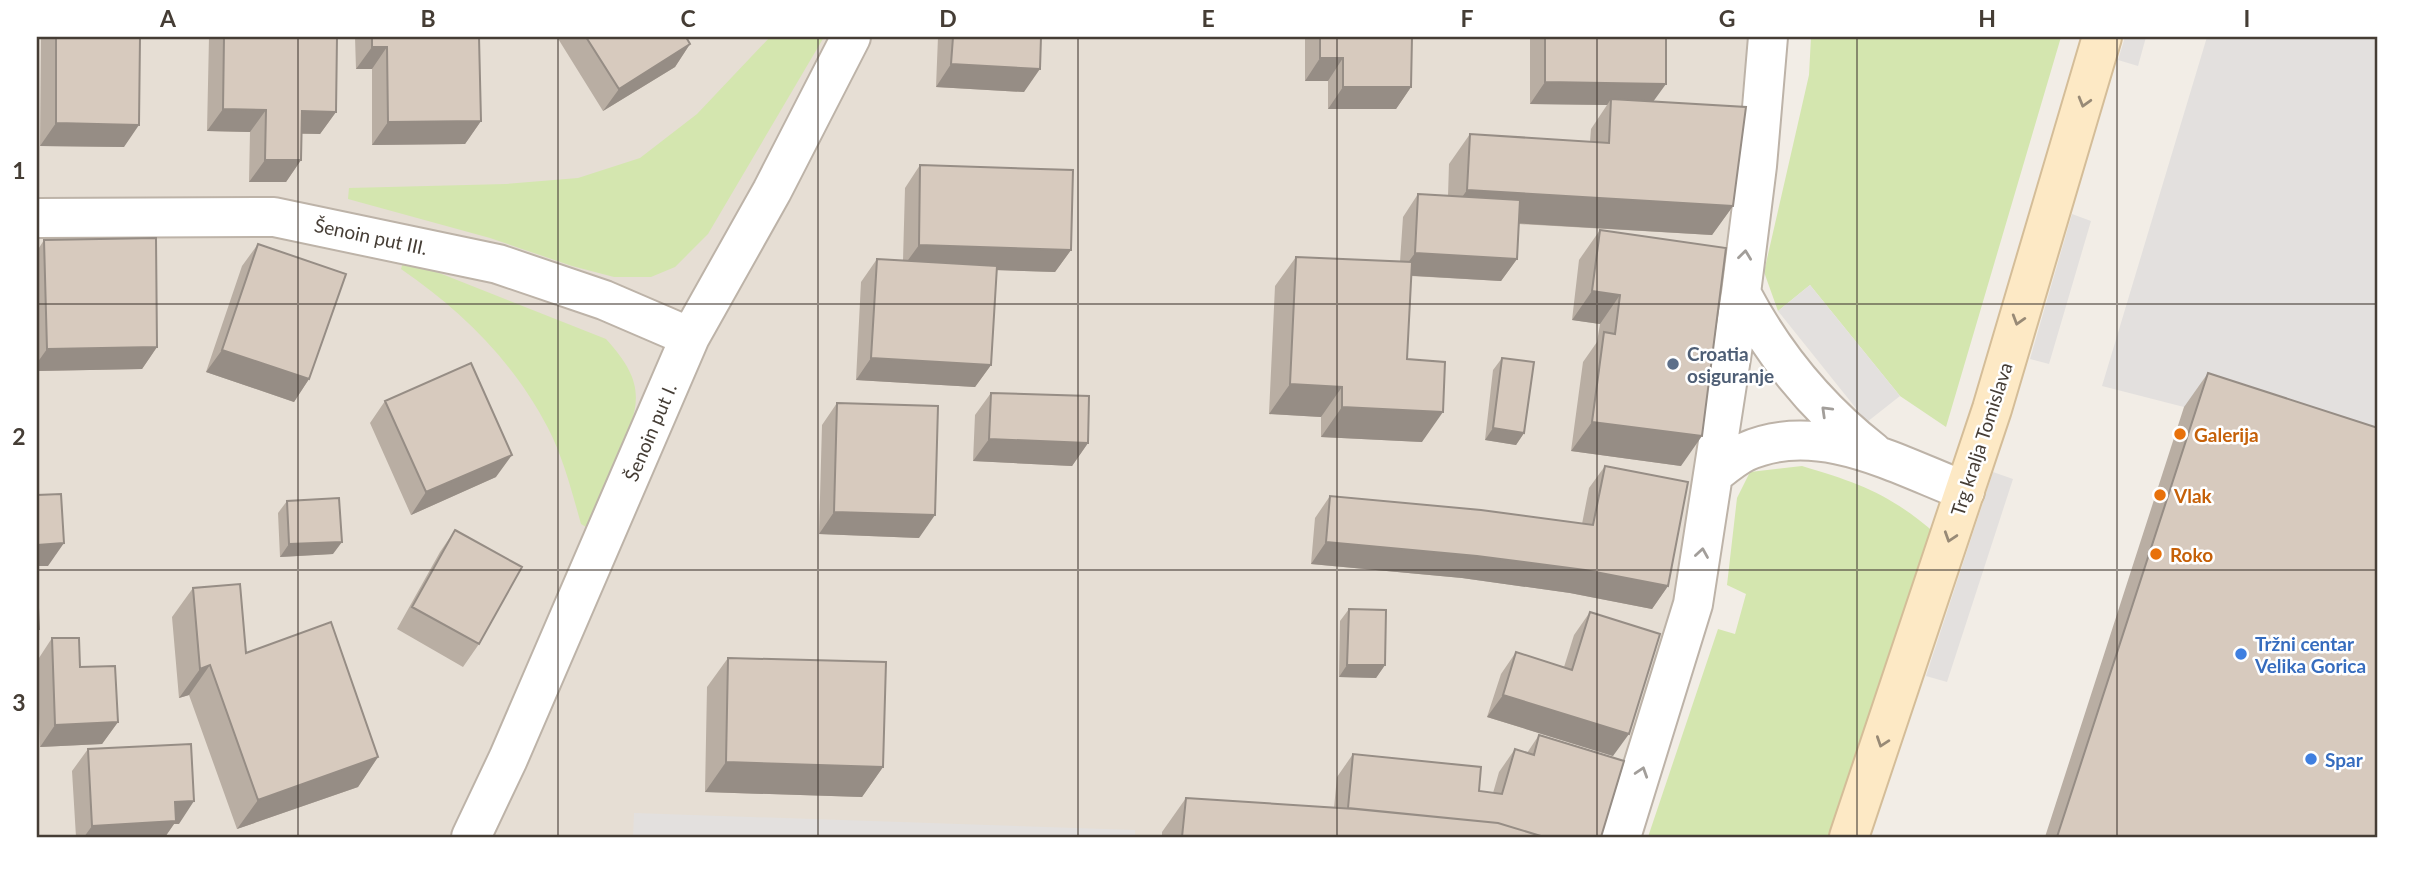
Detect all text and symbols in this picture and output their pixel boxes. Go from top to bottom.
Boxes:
text: A [159,4,177,32]
text: B [420,4,436,32]
text: C [680,4,696,32]
text: D [939,4,957,32]
text: E [1201,4,1215,32]
text: F [1460,4,1474,32]
text: G [1719,4,1735,32]
text: H [1978,4,1996,32]
text: I [2244,4,2250,32]
one-way arrow [2077,96,2092,108]
text: 1 [12,156,26,184]
street label: Šenoin put III. [312,213,430,259]
one-way arrow [1738,250,1753,261]
one-way arrow [2012,314,2027,326]
place label: Croatia osiguranje [1687,342,1774,387]
marker: Croatia osiguranje [1665,356,1681,372]
street label: Trg kralja Tomislava [1945,359,2017,519]
street label: Šenoin put I. [619,379,681,485]
one-way arrow [1821,406,1834,419]
text: 2 [12,422,26,450]
place label: Galerija [2194,423,2259,446]
marker: Galerija [2172,426,2188,442]
place label: Vlak [2173,484,2213,507]
marker: Vlak [2152,487,2168,503]
one-way arrow [1944,531,1958,543]
place label: Roko [2170,543,2213,566]
marker: Roko [2148,546,2164,562]
one-way arrow [1694,547,1709,559]
place label: Tržni centar Velika Gorica [2254,632,2366,677]
marker: Tržni centar Velika Gorica [2233,646,2249,662]
text: 3 [12,688,26,716]
one-way arrow [1876,735,1890,747]
place label: Spar [2325,748,2364,771]
marker: Spar [2303,751,2319,767]
one-way arrow [1634,767,1648,779]

